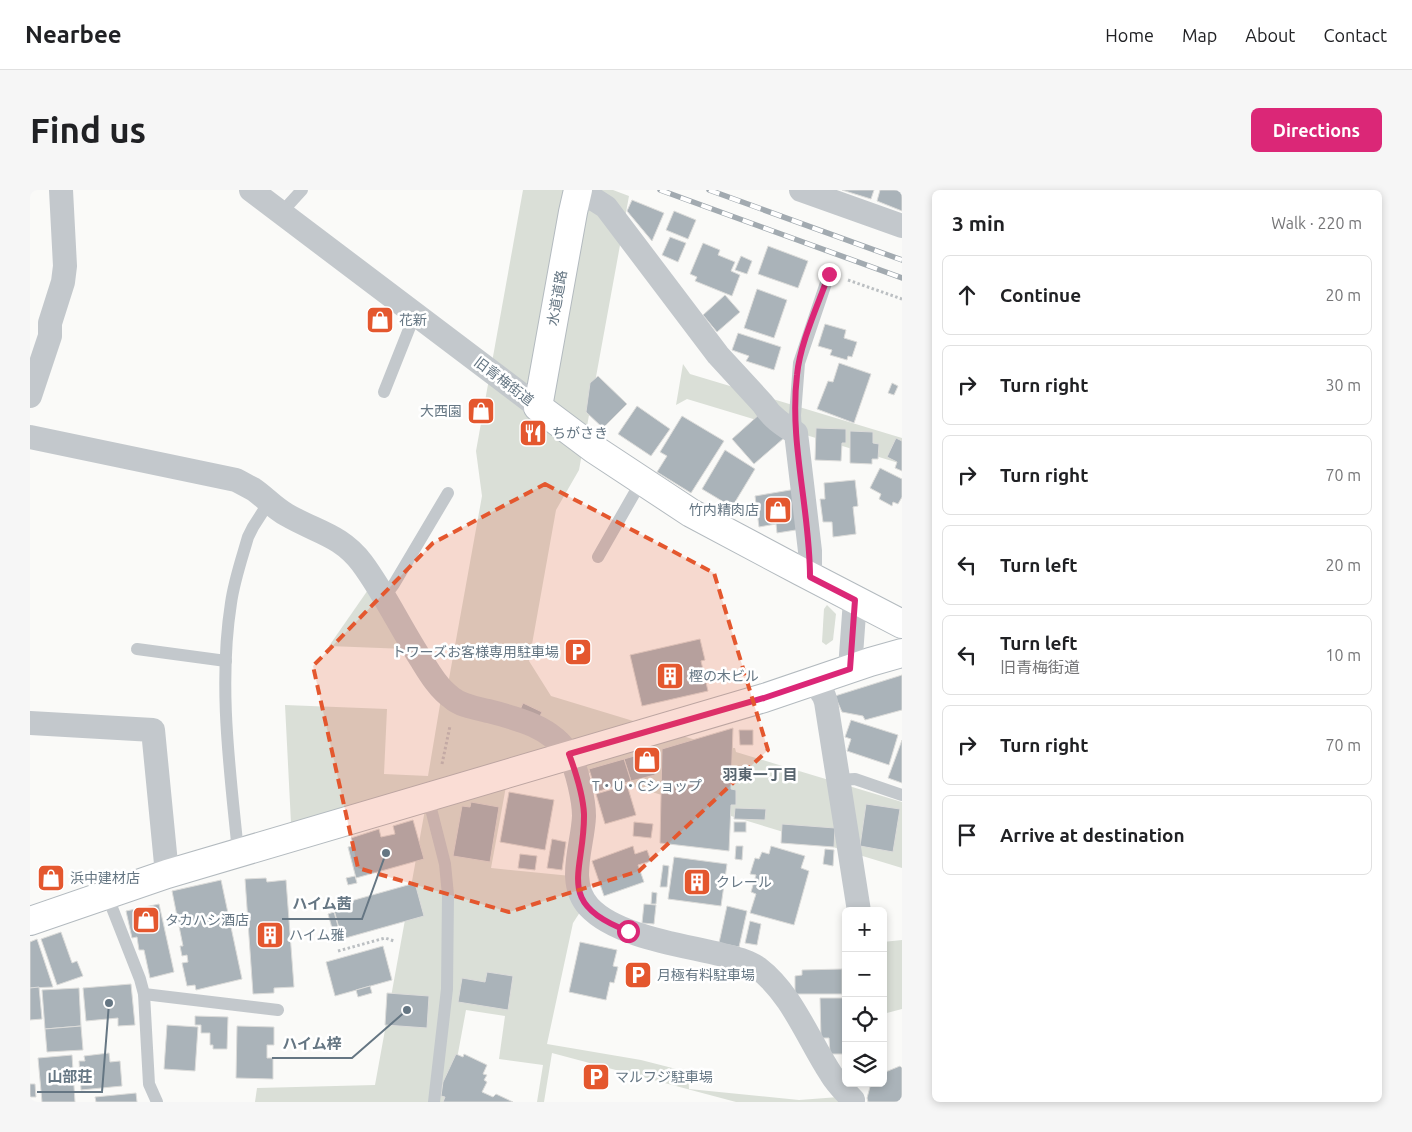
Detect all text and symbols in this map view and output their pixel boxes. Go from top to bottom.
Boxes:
text: Nearbee [25,21,122,48]
text: Home [1105,25,1154,45]
text: Map [1182,25,1217,45]
text: About [1245,25,1295,45]
text: Contact [1323,25,1387,45]
button: Directions [1251,108,1382,152]
text: Find us [30,110,146,150]
text: 3 min [952,211,1005,235]
text: Walk · 220 m [1271,214,1362,232]
route end [818,263,841,286]
street label: 水道道路 [544,269,570,327]
icon: ahead [953,281,981,309]
text: Continue [1000,284,1081,306]
text: 20 m [1325,286,1361,304]
shop icon: 花新 [365,305,395,335]
place label: 花新 [399,312,427,328]
street label: 旧青梅街道 [471,354,537,408]
icon: right [953,371,981,399]
text: Turn right [1000,374,1088,396]
text: 30 m [1325,376,1361,394]
shop icon: 大西園 [466,396,496,426]
place label: 大西園 [420,403,462,419]
restaurant icon: ちがさき [518,418,548,448]
place label: ちがさき [552,425,608,441]
icon: right [953,461,981,489]
text: Turn right [1000,464,1088,486]
text: 70 m [1325,466,1361,484]
shop icon: 竹内精肉店 [763,495,793,525]
place label: 竹内精肉店 [689,502,759,518]
icon: left [953,551,981,579]
text: Turn left [1000,554,1078,576]
text: 20 m [1325,556,1361,574]
text: Turn left [1000,632,1078,654]
parking icon: トワーズお客様専用駐車場 [563,637,593,667]
icon: left [953,641,981,669]
place label: トワーズお客様専用駐車場 [392,644,559,660]
text: 10 m [1325,646,1361,664]
text: 旧青梅街道 [1000,658,1080,676]
building icon: 樫の木ビル [655,661,685,691]
place label: 樫の木ビル [689,668,759,684]
icon: right [953,731,981,759]
text: Turn right [1000,734,1088,756]
text: 70 m [1325,736,1361,754]
shop icon: T・U・Cショップ [632,745,662,775]
district label: 羽東一丁目 [722,766,798,783]
place label: T・U・Cショップ [592,778,702,794]
icon: arrive [953,821,981,849]
text: Arrive at destination [1000,824,1185,846]
shop icon: 浜中建材店 [36,863,66,893]
building icon: クレール [682,867,712,897]
place label: 浜中建材店 [70,870,140,886]
place label: クレール [716,874,772,890]
callout: ハイム茜 [282,889,362,919]
text: ハイム茜 [292,895,352,912]
shop icon: タカハシ酒店 [131,905,161,935]
map controls [842,907,887,1087]
button: + [842,907,887,952]
place label: タカハシ酒店 [165,912,249,928]
building icon: ハイム雅 [255,920,285,950]
route start [617,920,640,943]
place label: ハイム雅 [289,927,344,943]
button: − [842,952,887,997]
parking icon: 月極有料駐車場 [623,960,653,990]
place label: 月極有料駐車場 [657,967,755,983]
button: locate [842,997,887,1042]
callout: ハイム梓 [272,1028,352,1058]
text: ハイム梓 [282,1035,342,1052]
button: layers [842,1042,887,1087]
callout: 山部荘 [37,1062,102,1092]
parking icon: マルフジ駐車場 [581,1062,611,1092]
text: 山部荘 [47,1068,93,1085]
place label: マルフジ駐車場 [615,1069,713,1085]

